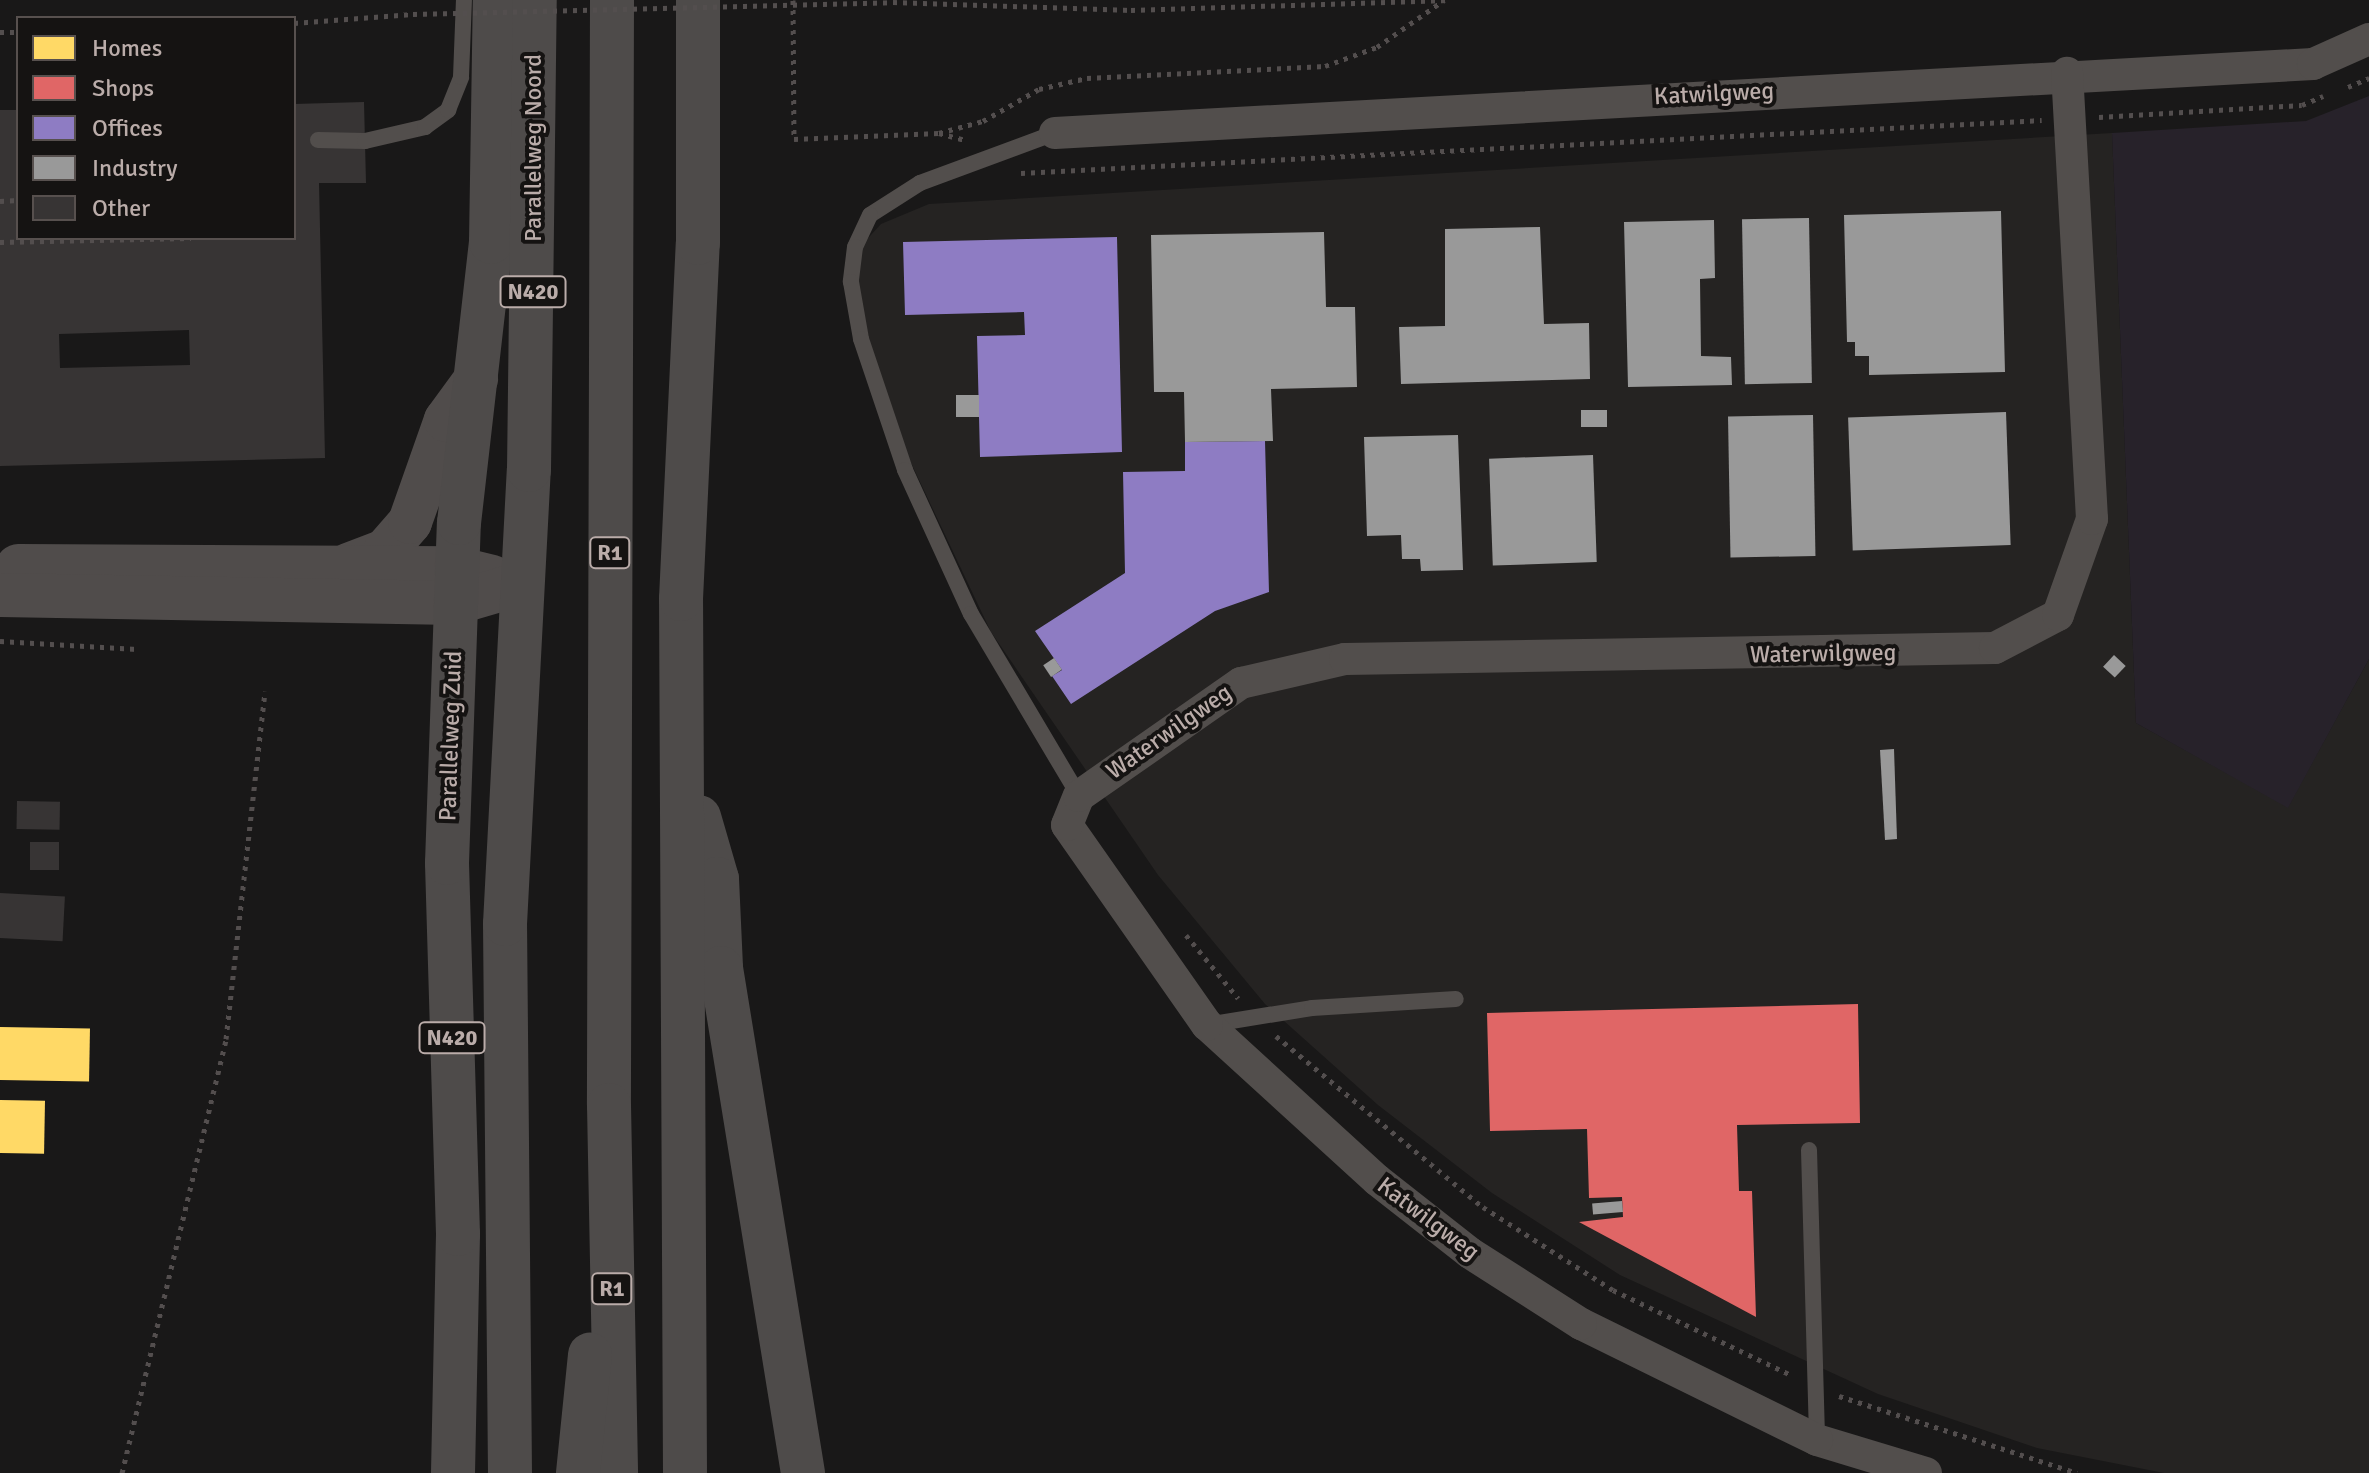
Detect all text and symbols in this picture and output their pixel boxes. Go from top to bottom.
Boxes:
legend [16,16,296,240]
text: Homes [92,33,162,63]
street label: Parallelweg Noord [520,54,548,242]
text: Shops [92,73,154,103]
street label: Katwilgweg [1653,76,1775,112]
text: Offices [92,113,163,143]
text: Industry [92,153,178,183]
text: Other [92,193,150,223]
road number: N420 [499,274,567,310]
road number: R1 [588,535,632,571]
street label: Waterwilgweg [1750,638,1896,670]
street label: Parallelweg Zuid [434,650,468,822]
street label: Waterwilgweg [1101,678,1237,786]
road number: N420 [418,1020,486,1056]
street label: Katwilgweg [1371,1171,1485,1267]
road number: R1 [590,1271,634,1307]

